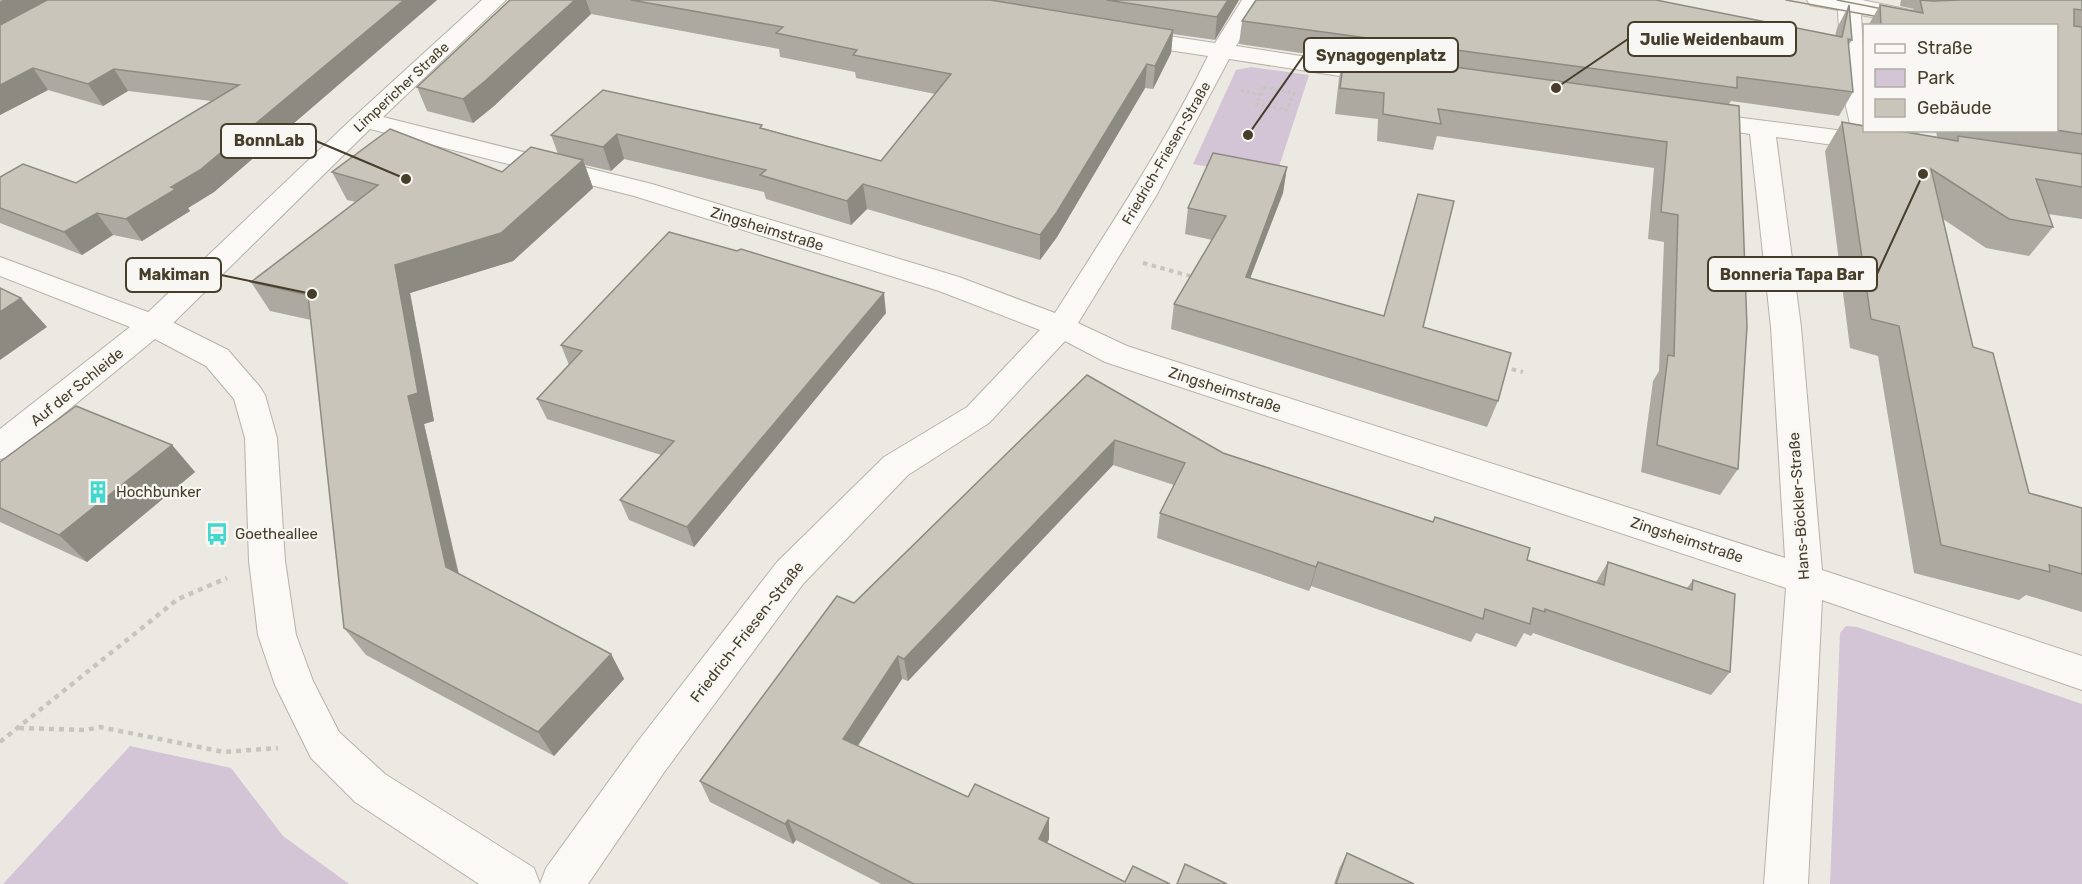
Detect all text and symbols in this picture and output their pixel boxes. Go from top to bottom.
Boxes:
callout: Julie Weidenbaum [1628,22,1796,56]
legend [1863,24,2058,132]
text: Julie Weidenbaum [1640,30,1784,49]
text: Straße [1917,37,1973,59]
callout: Synagogenplatz [1304,38,1458,72]
street label: Limpericher Straße [350,39,453,136]
text: Synagogenplatz [1316,46,1446,65]
text: Park [1917,67,1955,89]
street label: Friedrich-Friesen-Straße [1119,79,1214,228]
text: Gebäude [1917,97,1992,119]
callout: BonnLab [221,124,316,158]
text: BonnLab [234,131,304,150]
street label: Zingsheimstraße [708,203,826,255]
callout: Bonneria Tapa Bar [1708,257,1877,291]
callout: Makiman [126,258,221,292]
text: Makiman [138,265,210,284]
text: Bonneria Tapa Bar [1720,265,1865,284]
street label: Auf der Schleide [27,344,127,430]
street label: Zingsheimstraße [1166,363,1284,417]
street label: Hans-Böckler-Straße [1785,432,1813,580]
building icon: Hochbunker [85,479,111,505]
place label: Hochbunker [116,483,202,501]
street label: Zingsheimstraße [1628,513,1746,567]
bus stop icon: Goetheallee [204,521,230,547]
place label: Goetheallee [235,525,318,543]
street label: Friedrich-Friesen-Straße [686,558,808,706]

